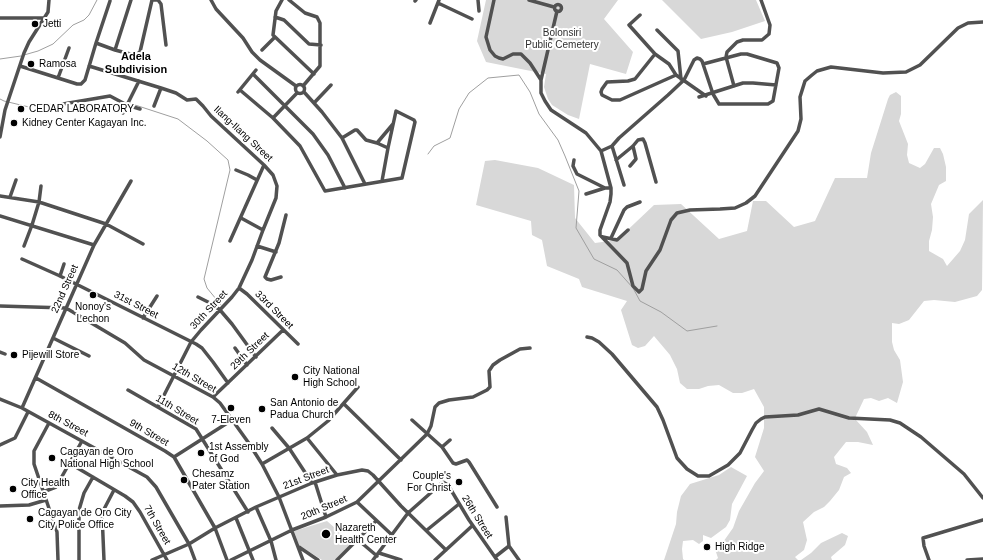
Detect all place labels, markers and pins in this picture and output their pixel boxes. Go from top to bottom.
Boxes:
place label: Jetti [43,18,61,30]
marker: Jetti [30,19,40,29]
place label: Ramosa [39,58,76,70]
marker: Ramosa [26,59,36,69]
place label: CEDAR LABORATORY [29,103,134,115]
marker: CEDAR LABORATORY [16,104,26,114]
place label: Kidney Center Kagayan Inc. [22,117,147,129]
marker: Kidney Center Kagayan Inc. [9,118,19,128]
marker: Nonoy's Lechon [88,290,98,300]
place label: Nonoy's Lechon [75,301,111,324]
place label: Pijewill Store [22,349,79,361]
marker: Pijewill Store [9,350,19,360]
place label: City National High School [303,365,360,388]
marker: City National High School [290,372,300,382]
place label: San Antonio de Padua Church [270,397,338,420]
marker: 7-Eleven [226,403,236,413]
marker: San Antonio de Padua Church [257,404,267,414]
place label: 7-Eleven [211,414,251,426]
place label: 1st Assembly of God [209,441,268,464]
place label: Cagayan de Oro National High School [60,446,153,470]
marker: 1st Assembly of God [196,448,206,458]
marker: Cagayan de Oro National High School [47,453,57,463]
place label: Chesamz Pater Station [192,468,250,492]
place label: Couple's For Christ [407,470,451,494]
marker: Chesamz Pater Station [179,475,189,485]
place label: City Health Office [21,477,70,500]
marker: Couple's For Christ [454,477,464,487]
marker: City Health Office [8,484,18,494]
place label: Cagayan de Oro City City Police Office [38,507,131,530]
marker: Cagayan de Oro City City Police Office [25,514,35,524]
place label: Nazareth Health Center [335,522,397,546]
marker: Nazareth Health Center [320,528,332,540]
place label: High Ridge [715,541,764,553]
marker: High Ridge [702,542,712,552]

